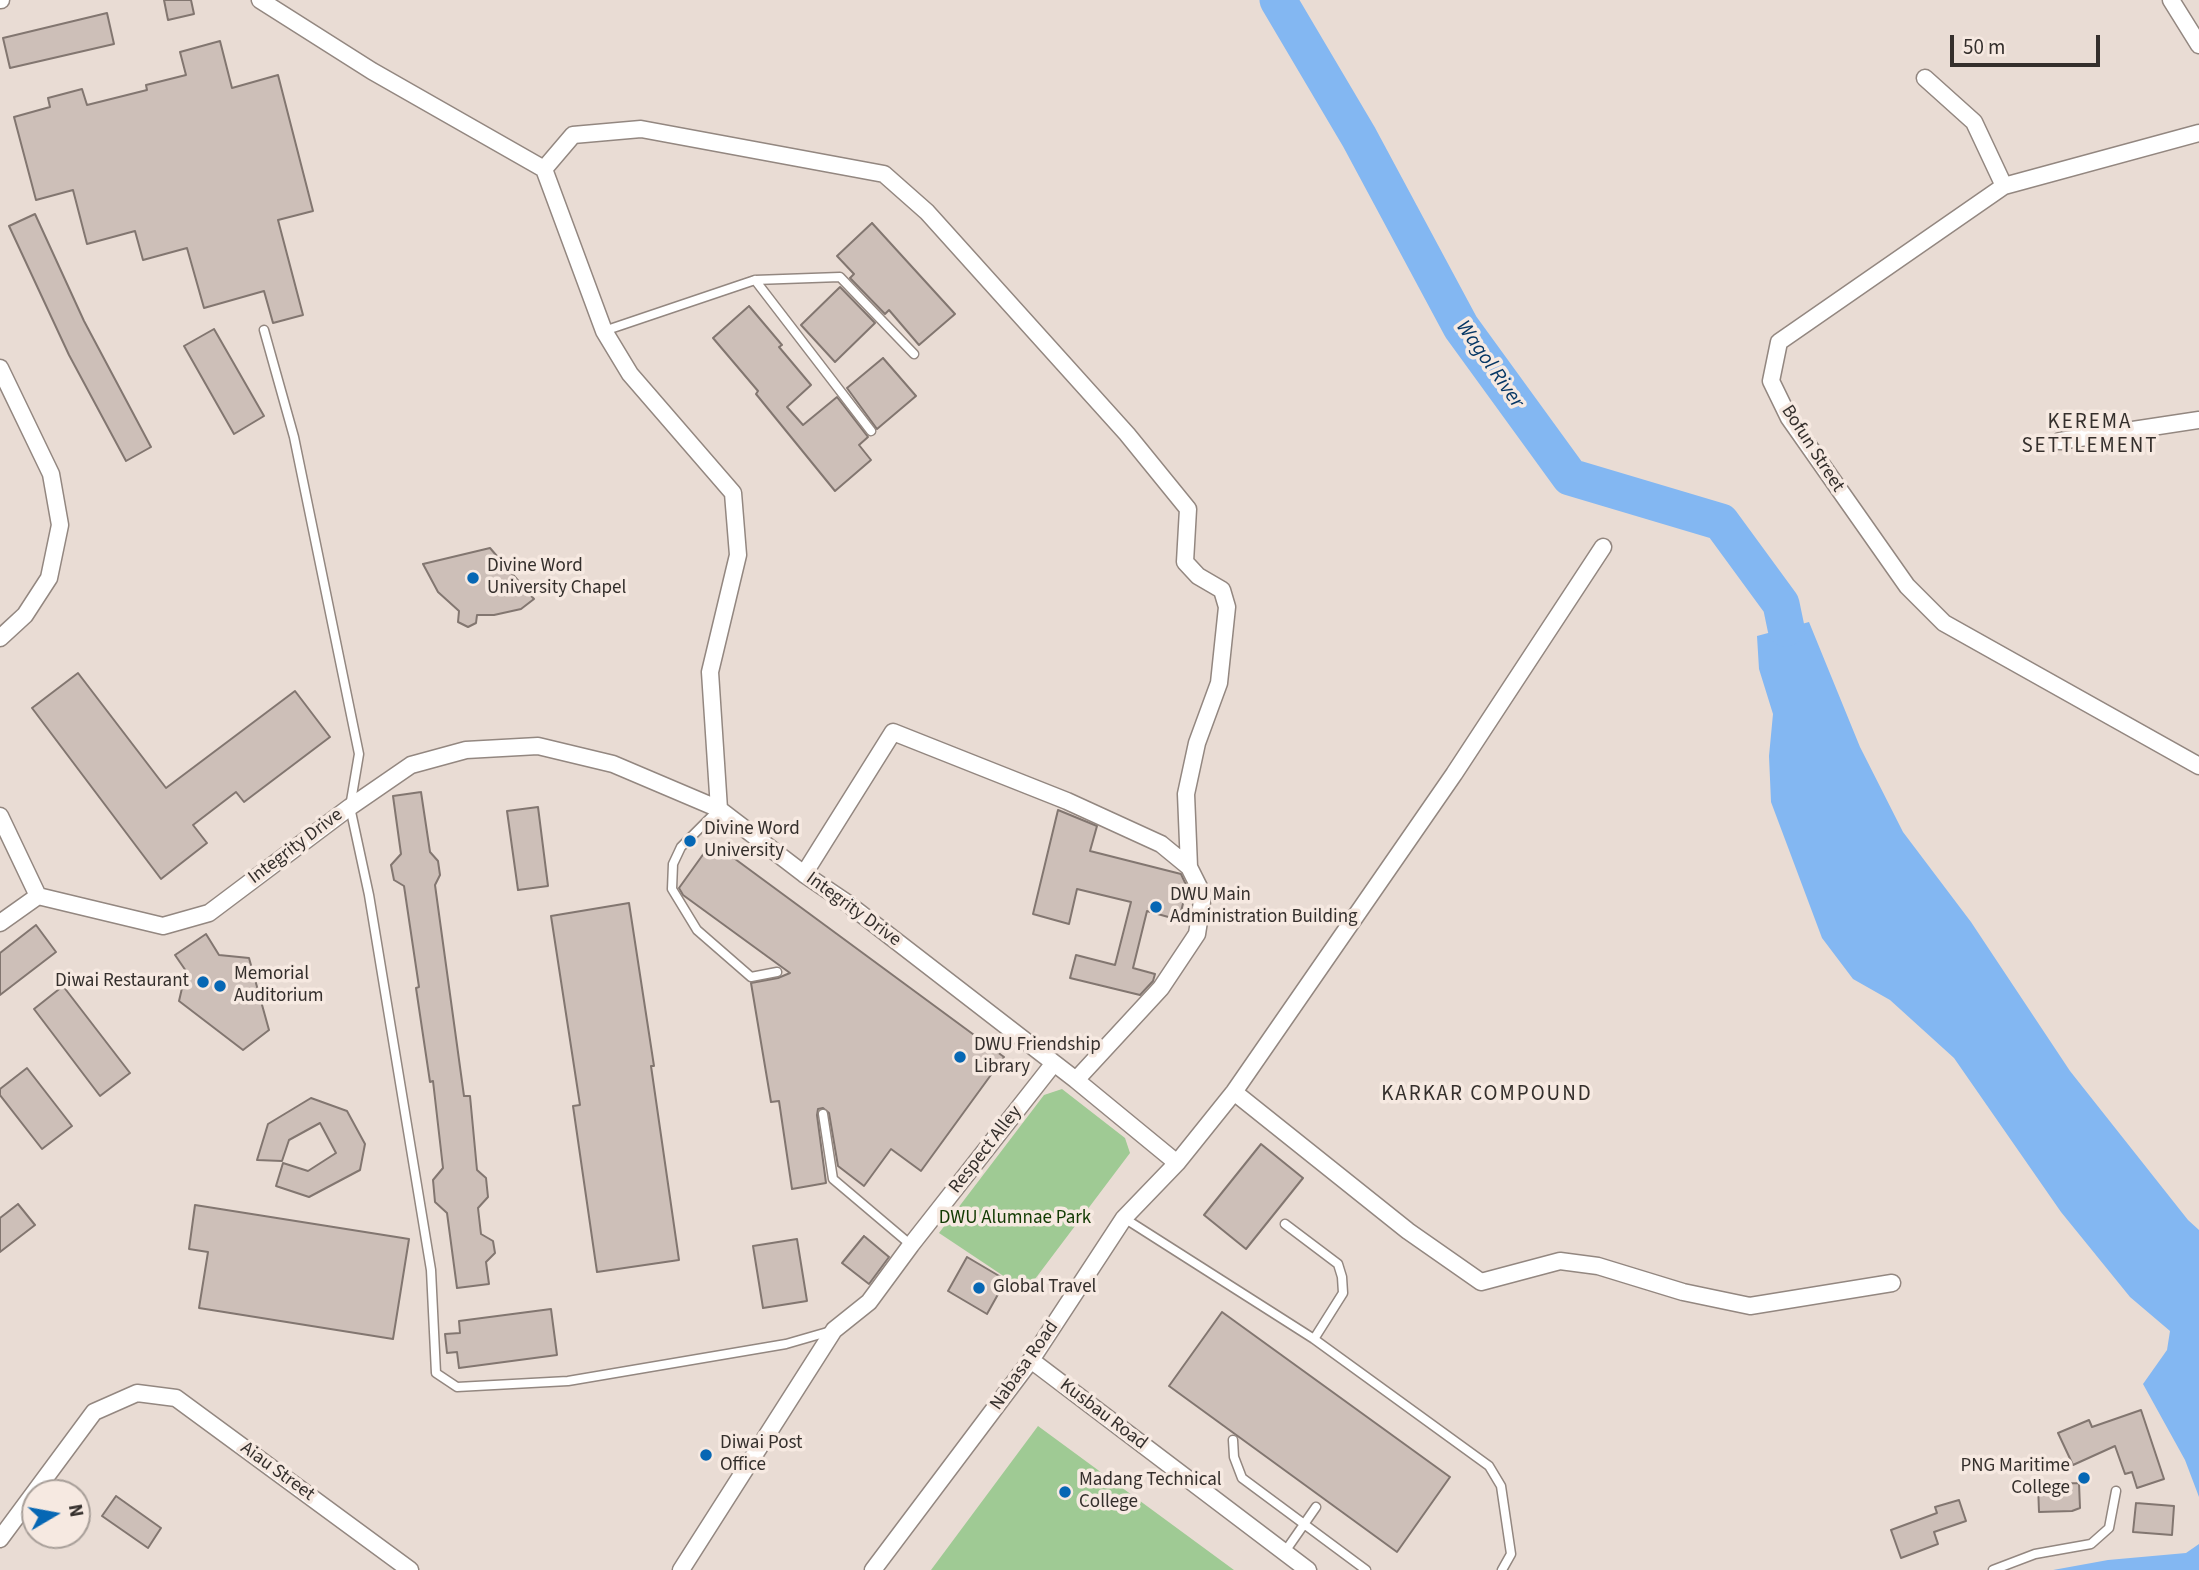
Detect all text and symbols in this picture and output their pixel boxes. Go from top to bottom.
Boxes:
scale bar [1954,21,2104,65]
text: 50 m [1963,32,2005,62]
water label: Wagol River [1450,316,1528,414]
street label: Bofun Street [1775,401,1849,497]
district label: KEREMA SETTLEMENT [2023,410,2157,460]
place label: Divine Word University Chapel [487,556,626,600]
marker: Divine Word University Chapel [465,570,481,586]
street label: Integrity Drive [244,804,348,890]
place label: Divine Word University [704,819,800,863]
marker: Divine Word University [682,833,698,849]
street label: Integrity Drive [801,868,905,952]
place label: DWU Main Administration Building [1170,885,1358,929]
marker: DWU Main Administration Building [1148,899,1164,915]
place label: Memorial Auditorium [234,964,324,1008]
place label: Diwai Restaurant [55,971,189,993]
marker: Diwai Restaurant [195,974,211,990]
marker: Memorial Auditorium [212,978,228,994]
place label: DWU Friendship Library [974,1035,1101,1079]
marker: DWU Friendship Library [952,1049,968,1065]
district label: KARKAR COMPOUND [1383,1082,1591,1108]
street label: Respect Alley [945,1102,1027,1198]
park label: DWU Alumnae Park [939,1208,1091,1230]
place label: Global Travel [993,1277,1096,1299]
marker: Global Travel [971,1280,987,1296]
street label: Nabasa Road [986,1317,1064,1415]
street label: Kusbau Road [1055,1375,1151,1455]
place label: Diwai Post Office [720,1433,802,1477]
street label: Aiau Street [235,1437,319,1507]
marker: Diwai Post Office [698,1447,714,1463]
place label: PNG Maritime College [1961,1456,2070,1500]
place label: Madang Technical College [1079,1470,1222,1514]
marker: PNG Maritime College [2076,1470,2092,1486]
north arrow [21,1479,91,1549]
marker: Madang Technical College [1057,1484,1073,1500]
text: N [61,1502,90,1519]

